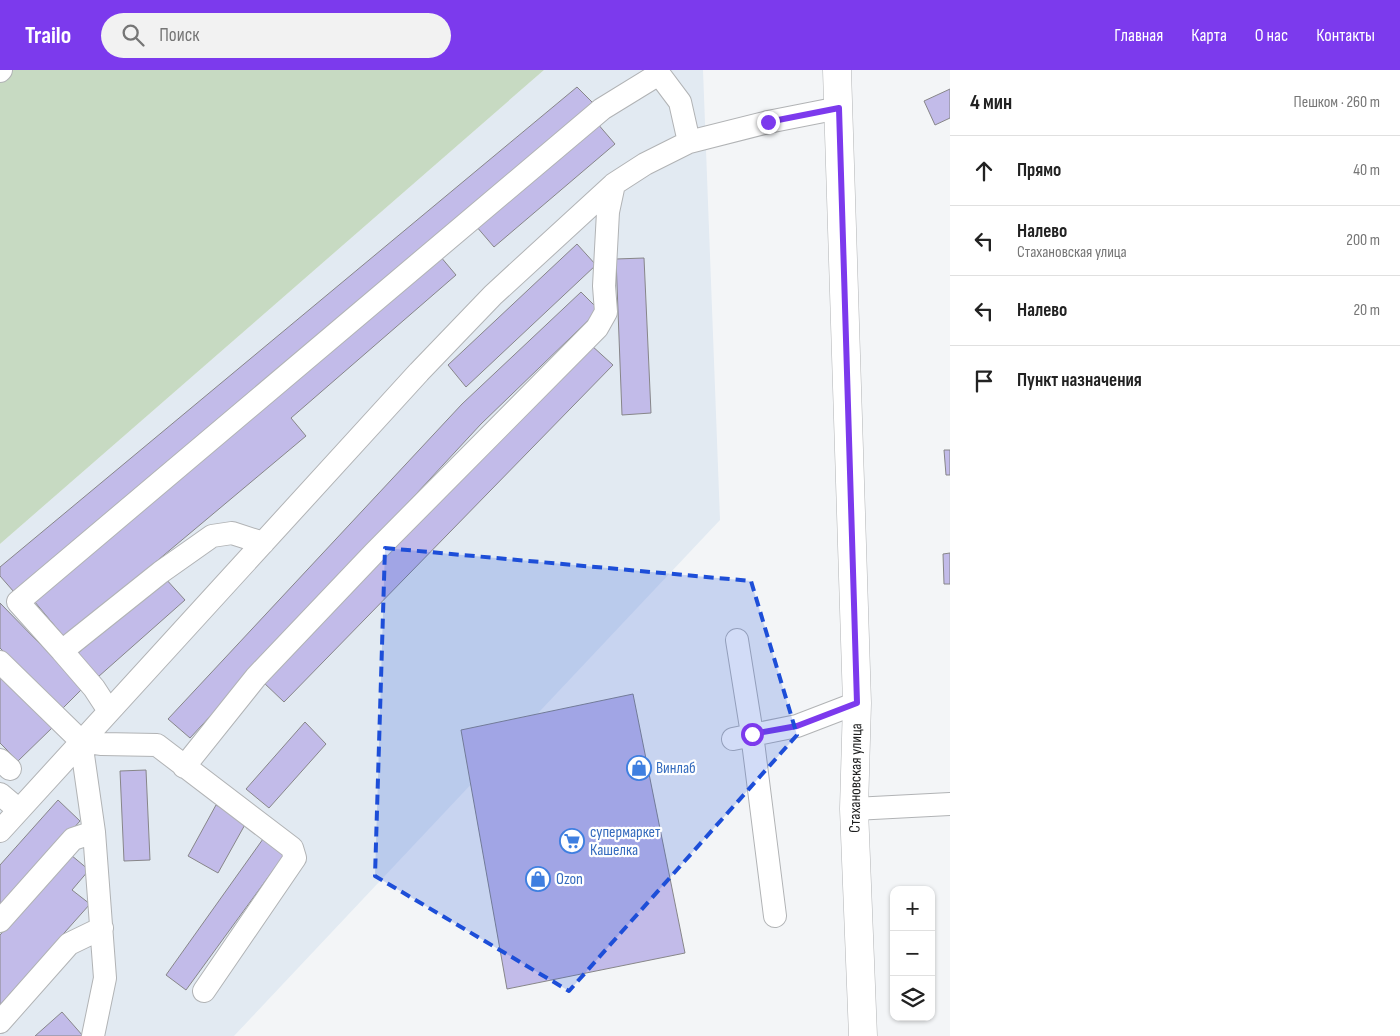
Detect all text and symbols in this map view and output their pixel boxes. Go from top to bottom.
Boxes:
search box [101,13,451,58]
text: Trailo [25,21,71,50]
icon: search [119,21,147,49]
text: Поиск [159,24,199,47]
text: Главная [1114,25,1163,46]
text: Карта [1191,25,1227,46]
text: О нас [1255,25,1288,46]
text: Контакты [1316,25,1375,46]
text: 4 мин [970,90,1012,115]
text: Пешком · 260 m [1294,93,1380,112]
route end [757,111,780,134]
icon: ahead [970,157,998,185]
text: Прямо [1017,159,1061,182]
text: 40 m [1353,161,1380,180]
text: Налево [1017,220,1067,243]
icon: left [970,227,998,255]
text: 200 m [1346,231,1380,250]
text: Стахановская улица [1017,243,1127,262]
icon: left [970,297,998,325]
text: Налево [1017,299,1067,322]
text: 20 m [1353,301,1380,320]
icon: arrive [970,367,998,395]
text: Пункт назначения [1017,369,1142,392]
route start [741,723,764,746]
street label: Стахановская улица [846,723,866,833]
shop icon: Винлаб [626,755,652,781]
place label: Винлаб [656,759,696,778]
place label: супермаркет Кашелка [590,823,661,860]
supermarket icon: супермаркет Кашелка [559,828,585,854]
shop icon: Ozon [525,866,551,892]
place label: Ozon [556,870,583,889]
map controls [890,886,935,1021]
button: + [890,886,935,931]
button: − [890,931,935,976]
button: layers [890,976,935,1021]

